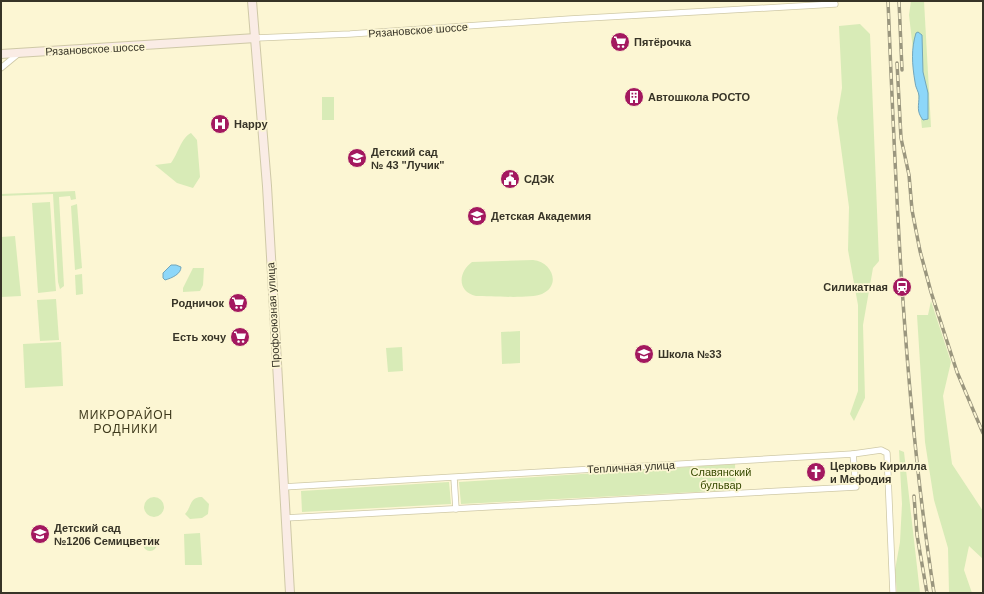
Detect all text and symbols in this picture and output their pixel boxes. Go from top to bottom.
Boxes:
street label: Рязановское шоссе [368,21,468,39]
supermarket icon: Пятёрочка [609,31,631,53]
place label: Пятёрочка [634,36,692,48]
street label: Рязановское шоссе [45,40,145,58]
building icon: Автошкола РОСТО [623,86,645,108]
place label: Автошкола РОСТО [648,91,751,103]
hospital icon: Happy [209,113,231,135]
place label: Happy [234,118,269,130]
place label: Детский сад № 43 "Лучик" [371,146,445,171]
school or university icon: Детский сад № 43 "Лучик" [346,147,368,169]
public building icon: СДЭК [499,168,521,190]
place label: СДЭК [524,173,554,185]
school or university icon: Детская Академия [466,205,488,227]
place label: Детская Академия [491,210,591,222]
street label: Профсоюзная улица [264,261,282,368]
station icon: Силикатная [891,276,913,298]
place label: Силикатная [823,281,888,293]
supermarket icon: Родничок [227,292,249,314]
place label: Родничок [171,297,224,309]
supermarket icon: Есть хочу [229,326,251,348]
place label: Есть хочу [173,331,227,343]
school or university icon: Школа №33 [633,343,655,365]
place label: Школа №33 [658,348,722,360]
district label: МИКРОРАЙОН РОДНИКИ [79,407,173,436]
street label: Тепличная улица [587,459,676,475]
place label: Церковь Кирилла и Мефодия [830,460,928,485]
church icon: Церковь Кирилла и Мефодия [805,461,827,483]
park label: Славянский бульвар [691,466,751,491]
place label: Детский сад №1206 Семицветик [54,522,160,547]
school or university icon: Детский сад №1206 Семицветик [29,523,51,545]

